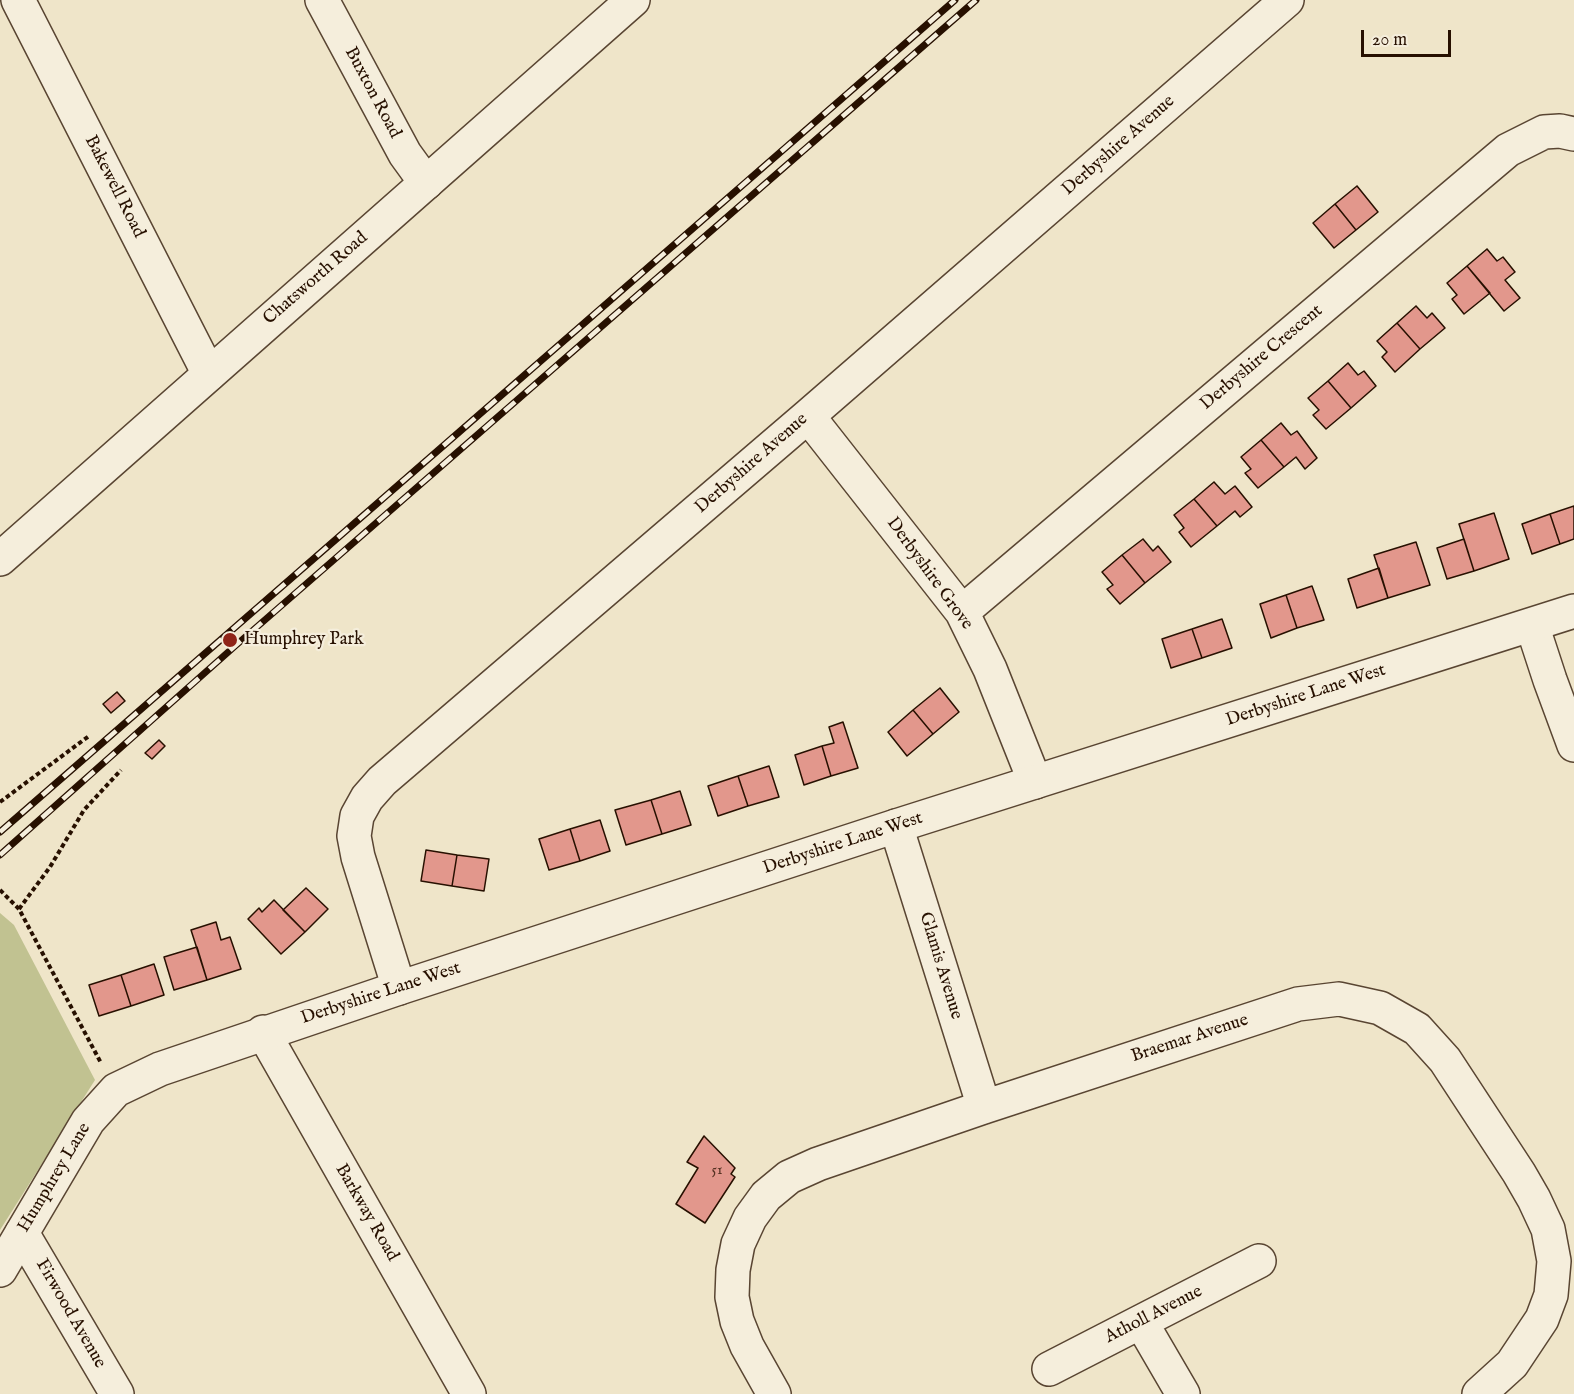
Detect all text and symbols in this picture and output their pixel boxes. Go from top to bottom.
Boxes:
scale bar [1364,18,1454,56]
text: 20 m [1372,29,1407,52]
street label: Buxton Road [339,44,405,142]
street label: Derbyshire Avenue [1058,91,1180,201]
street label: Bakewell Road [79,132,149,242]
street label: Chatsworth Road [259,228,373,330]
street label: Derbyshire Crescent [1197,301,1327,415]
street label: Derbyshire Avenue [691,409,813,519]
street label: Derbyshire Grove [881,514,977,634]
place label: Humphrey Park [244,629,364,651]
marker: Humphrey Park [221,631,239,649]
street label: Derbyshire Lane West [1223,660,1389,732]
street label: Derbyshire Lane West [760,808,926,880]
street label: Glamis Avenue [913,910,967,1022]
street label: Derbyshire Lane West [298,958,464,1030]
street label: Braemar Avenue [1129,1010,1251,1068]
street label: Humphrey Lane [14,1119,96,1237]
street label: Barkway Road [329,1161,403,1265]
house number: 51 [711,1162,723,1180]
street label: Firwood Avenue [30,1256,110,1372]
street label: Atholl Avenue [1102,1281,1206,1349]

